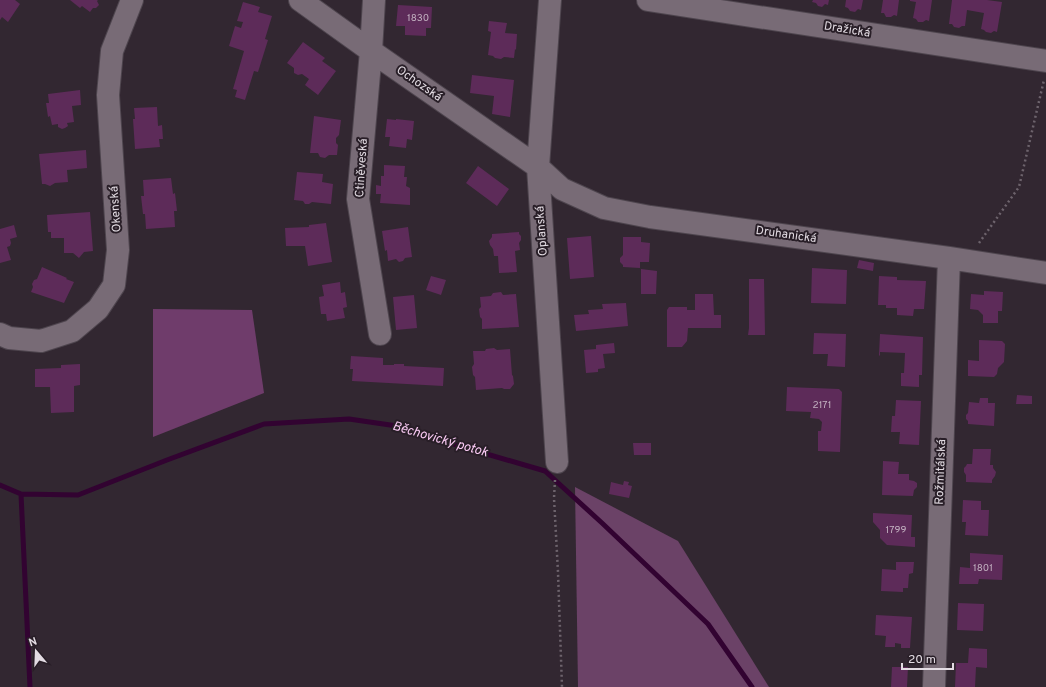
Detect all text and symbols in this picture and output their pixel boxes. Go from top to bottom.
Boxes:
house number: 1830 [407,12,429,25]
street label: Dražická [823,18,871,42]
street label: Ochozská [393,62,445,106]
street label: Ctiněveská [352,138,372,198]
street label: Okenská [106,185,126,233]
street label: Oplanská [532,205,552,257]
street label: Druhanická [755,223,817,247]
house number: 2171 [813,399,831,412]
water label: Běchovický potok [390,419,490,461]
street label: Rožmitálská [932,439,950,505]
house number: 1799 [886,524,906,537]
house number: 1801 [973,562,993,575]
north arrow [16,631,56,671]
text: N [27,635,39,650]
scale bar [902,645,953,671]
text: 20 m [908,652,936,668]

